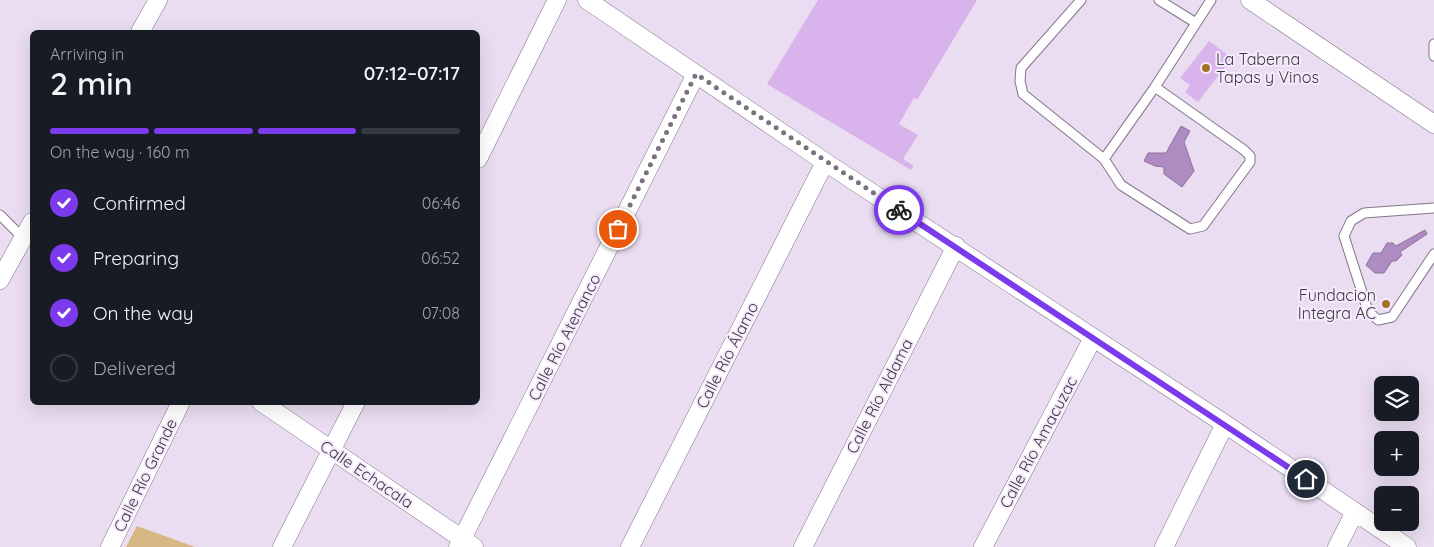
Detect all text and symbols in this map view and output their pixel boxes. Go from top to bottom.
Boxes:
text: Arriving in [50,44,124,64]
place label: La Taberna Tapas y Vinos [1216,49,1319,87]
text: 07:12–07:17 [364,61,460,85]
marker: La Taberna Tapas y Vinos [1200,62,1212,74]
text: 2 min [50,63,133,103]
text: On the way · 160 m [50,142,190,162]
courier [874,185,924,235]
icon: check [50,189,78,217]
text: Confirmed [93,191,186,215]
text: 06:46 [422,193,460,213]
icon: bike [885,196,913,224]
pin [597,208,639,250]
icon: bag [604,215,632,243]
icon: check [50,244,78,272]
text: Preparing [93,246,179,270]
text: 06:52 [421,248,460,268]
street label: Calle Río Atenanco [523,270,605,404]
place label: Fundacion Integra AC [1298,285,1376,323]
street label: Calle Río Álamo [692,298,762,412]
marker: Fundacion Integra AC [1380,298,1392,310]
icon: check [50,299,78,327]
text: On the way [93,301,194,325]
text: 07:08 [422,303,460,323]
street label: Calle Río Aldama [841,335,917,457]
text: Delivered [93,356,176,380]
street label: Calle Río Amacuzac [995,373,1081,511]
map controls [1374,376,1419,531]
button: layers [1374,376,1419,421]
street label: Calle Río Grande [109,415,181,535]
button: + [1374,431,1419,476]
street label: Calle Echacala [317,435,417,513]
pin [1285,458,1327,500]
icon: home [1292,465,1320,493]
button: − [1374,486,1419,531]

